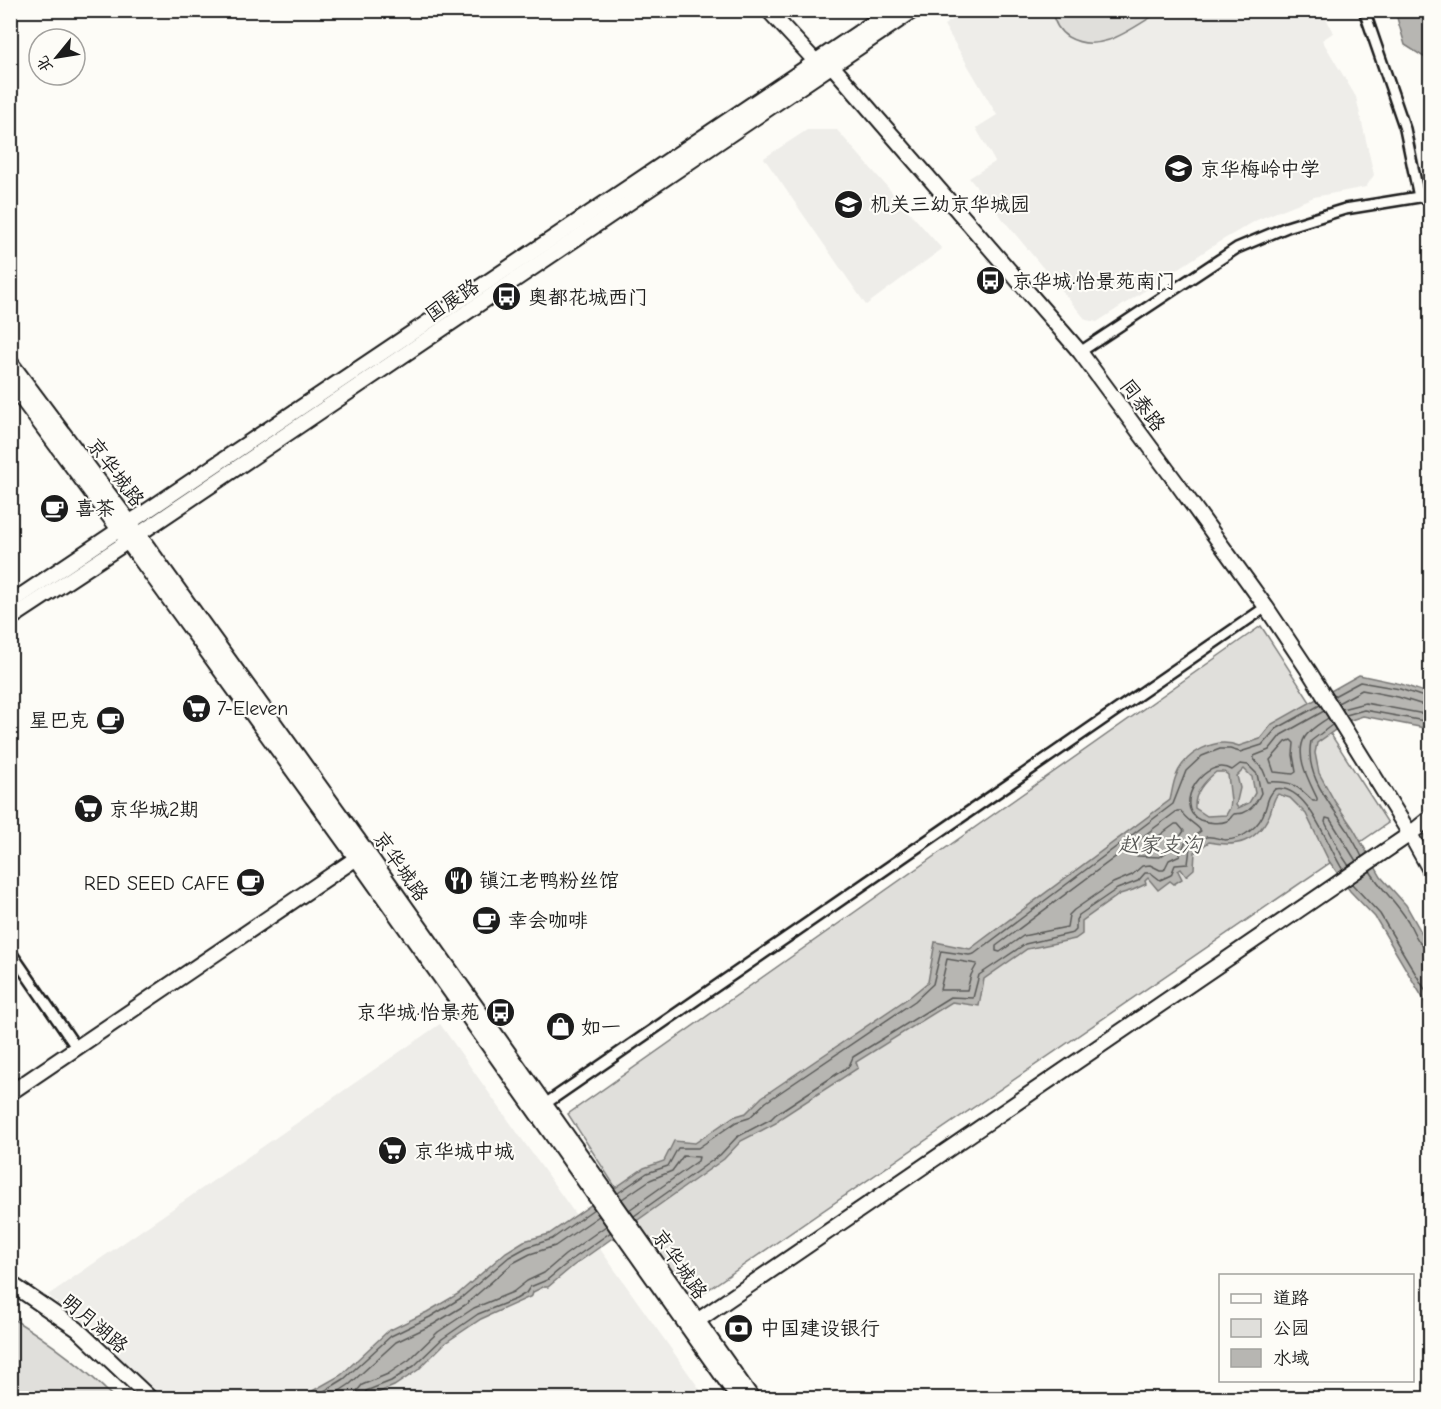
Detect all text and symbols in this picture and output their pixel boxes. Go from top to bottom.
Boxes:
north arrow [27,27,87,87]
text: 北 [33,53,57,75]
school or university icon: 京华梅岭中学 [1163,153,1195,185]
place label: 京华梅岭中学 [1200,158,1320,181]
school or university icon: 机关三幼京华城园 [833,188,865,220]
place label: 机关三幼京华城园 [870,193,1030,216]
bus stop icon: 京华城·怡景苑南门 [975,265,1007,297]
place label: 京华城·怡景苑南门 [1012,270,1176,293]
street label: 国展路 [421,274,484,327]
bus stop icon: 奥都花城西门 [491,281,523,313]
place label: 奥都花城西门 [528,286,648,309]
street label: 同泰路 [1115,374,1170,437]
street label: 京华城路 [82,433,149,512]
cafe icon: 喜茶 [38,492,70,524]
place label: 喜茶 [75,497,115,520]
supermarket icon: 7-Eleven [180,692,212,724]
place label: 7-Eleven [217,697,288,720]
cafe icon: 星巴克 [94,704,126,736]
place label: 星巴克 [29,709,89,732]
supermarket icon: 京华城2期 [72,793,104,825]
place label: 京华城2期 [109,798,199,821]
street label: 京华城路 [368,827,434,906]
water label: 赵家支沟 [1118,833,1204,857]
restaurant icon: 镇江老鸭粉丝馆 [442,864,474,896]
cafe icon: RED SEED CAFE [234,867,266,899]
place label: 镇江老鸭粉丝馆 [479,869,619,892]
place label: RED SEED CAFE [84,872,229,895]
cafe icon: 幸会咖啡 [471,904,503,936]
place label: 幸会咖啡 [508,909,588,932]
bus stop icon: 京华城·怡景苑 [485,996,517,1028]
place label: 京华城·怡景苑 [356,1001,480,1024]
shop icon: 如一 [544,1011,576,1043]
place label: 如一 [581,1016,621,1039]
supermarket icon: 京华城中城 [377,1135,409,1167]
place label: 京华城中城 [414,1140,514,1163]
street label: 京华城路 [647,1225,713,1304]
legend [1219,1274,1414,1382]
text: 道路 [1273,1288,1309,1309]
street label: 明月湖路 [57,1289,133,1359]
bank icon: 中国建设银行 [723,1312,755,1344]
place label: 中国建设银行 [760,1317,880,1340]
text: 公园 [1273,1318,1309,1339]
text: 水域 [1273,1348,1309,1369]

